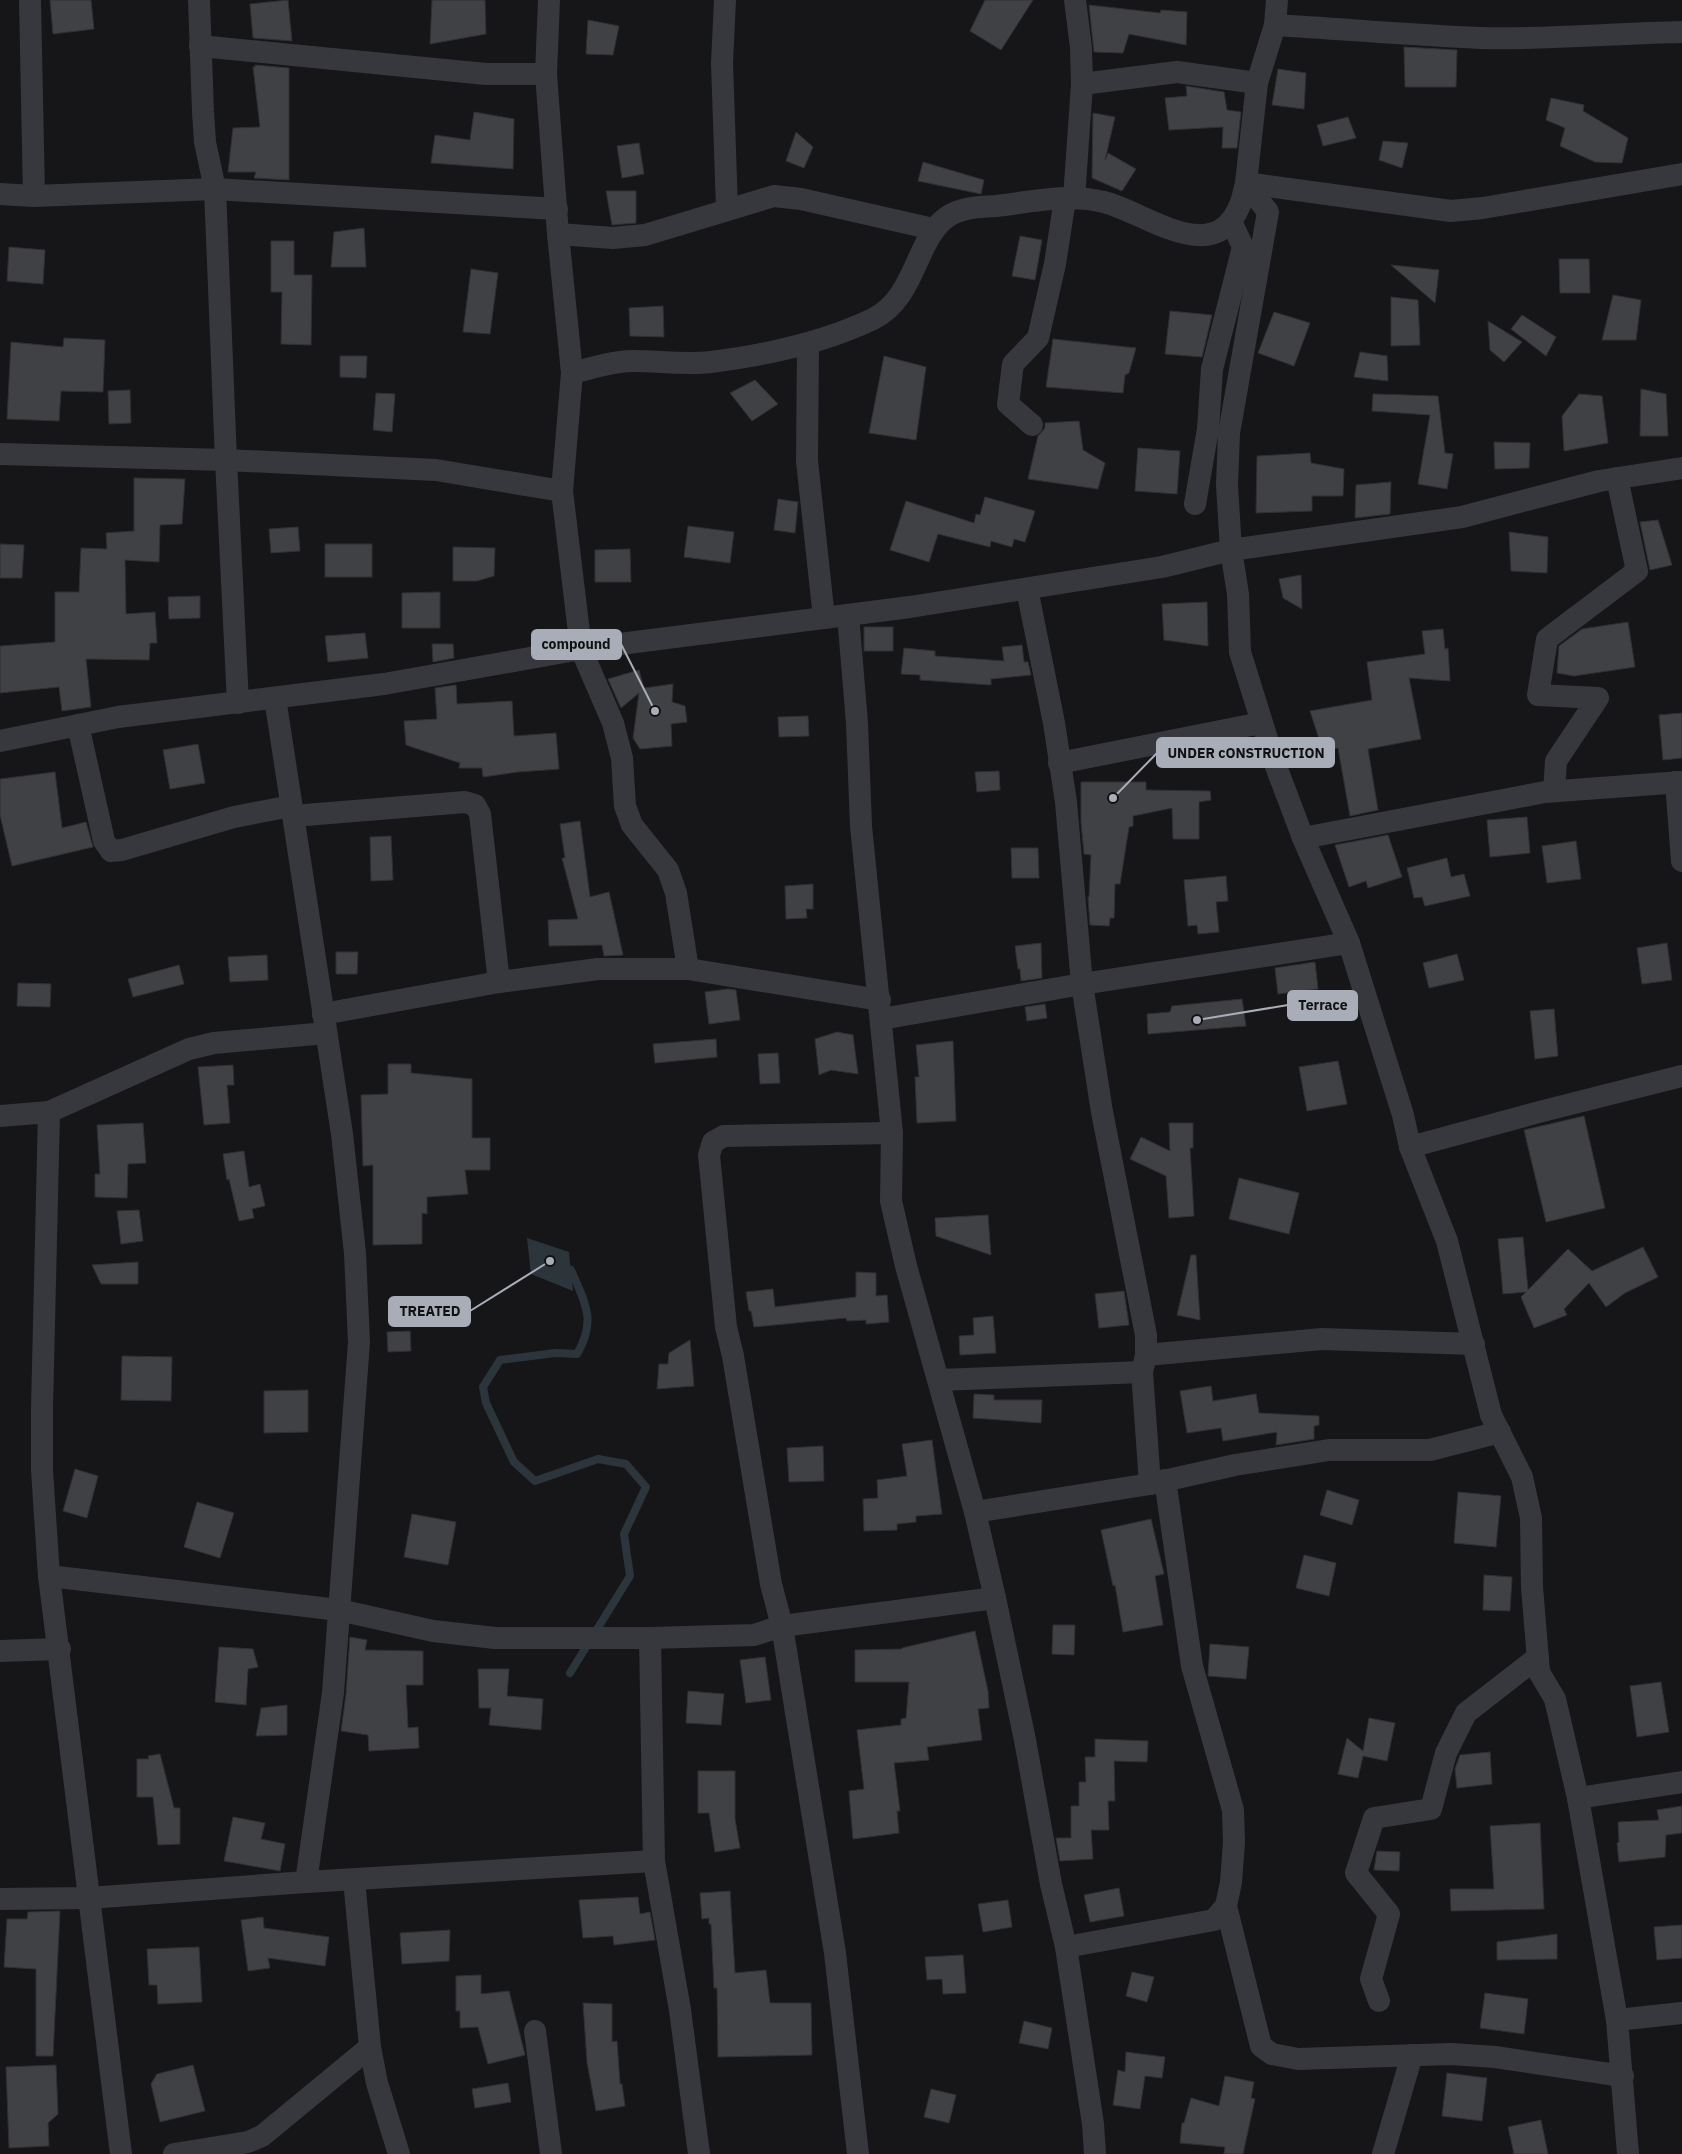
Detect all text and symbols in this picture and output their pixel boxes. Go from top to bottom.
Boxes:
callout: compound [532,630,621,659]
text: compound [541,635,611,653]
callout: UNDER cONSTRUCTION [1157,738,1334,767]
text: UNDER cONSTRUCTION [1167,744,1325,762]
callout: Terrace [1288,991,1357,1020]
text: Terrace [1298,996,1348,1014]
callout: TREATED [389,1297,470,1326]
text: TREATED [399,1302,461,1320]

